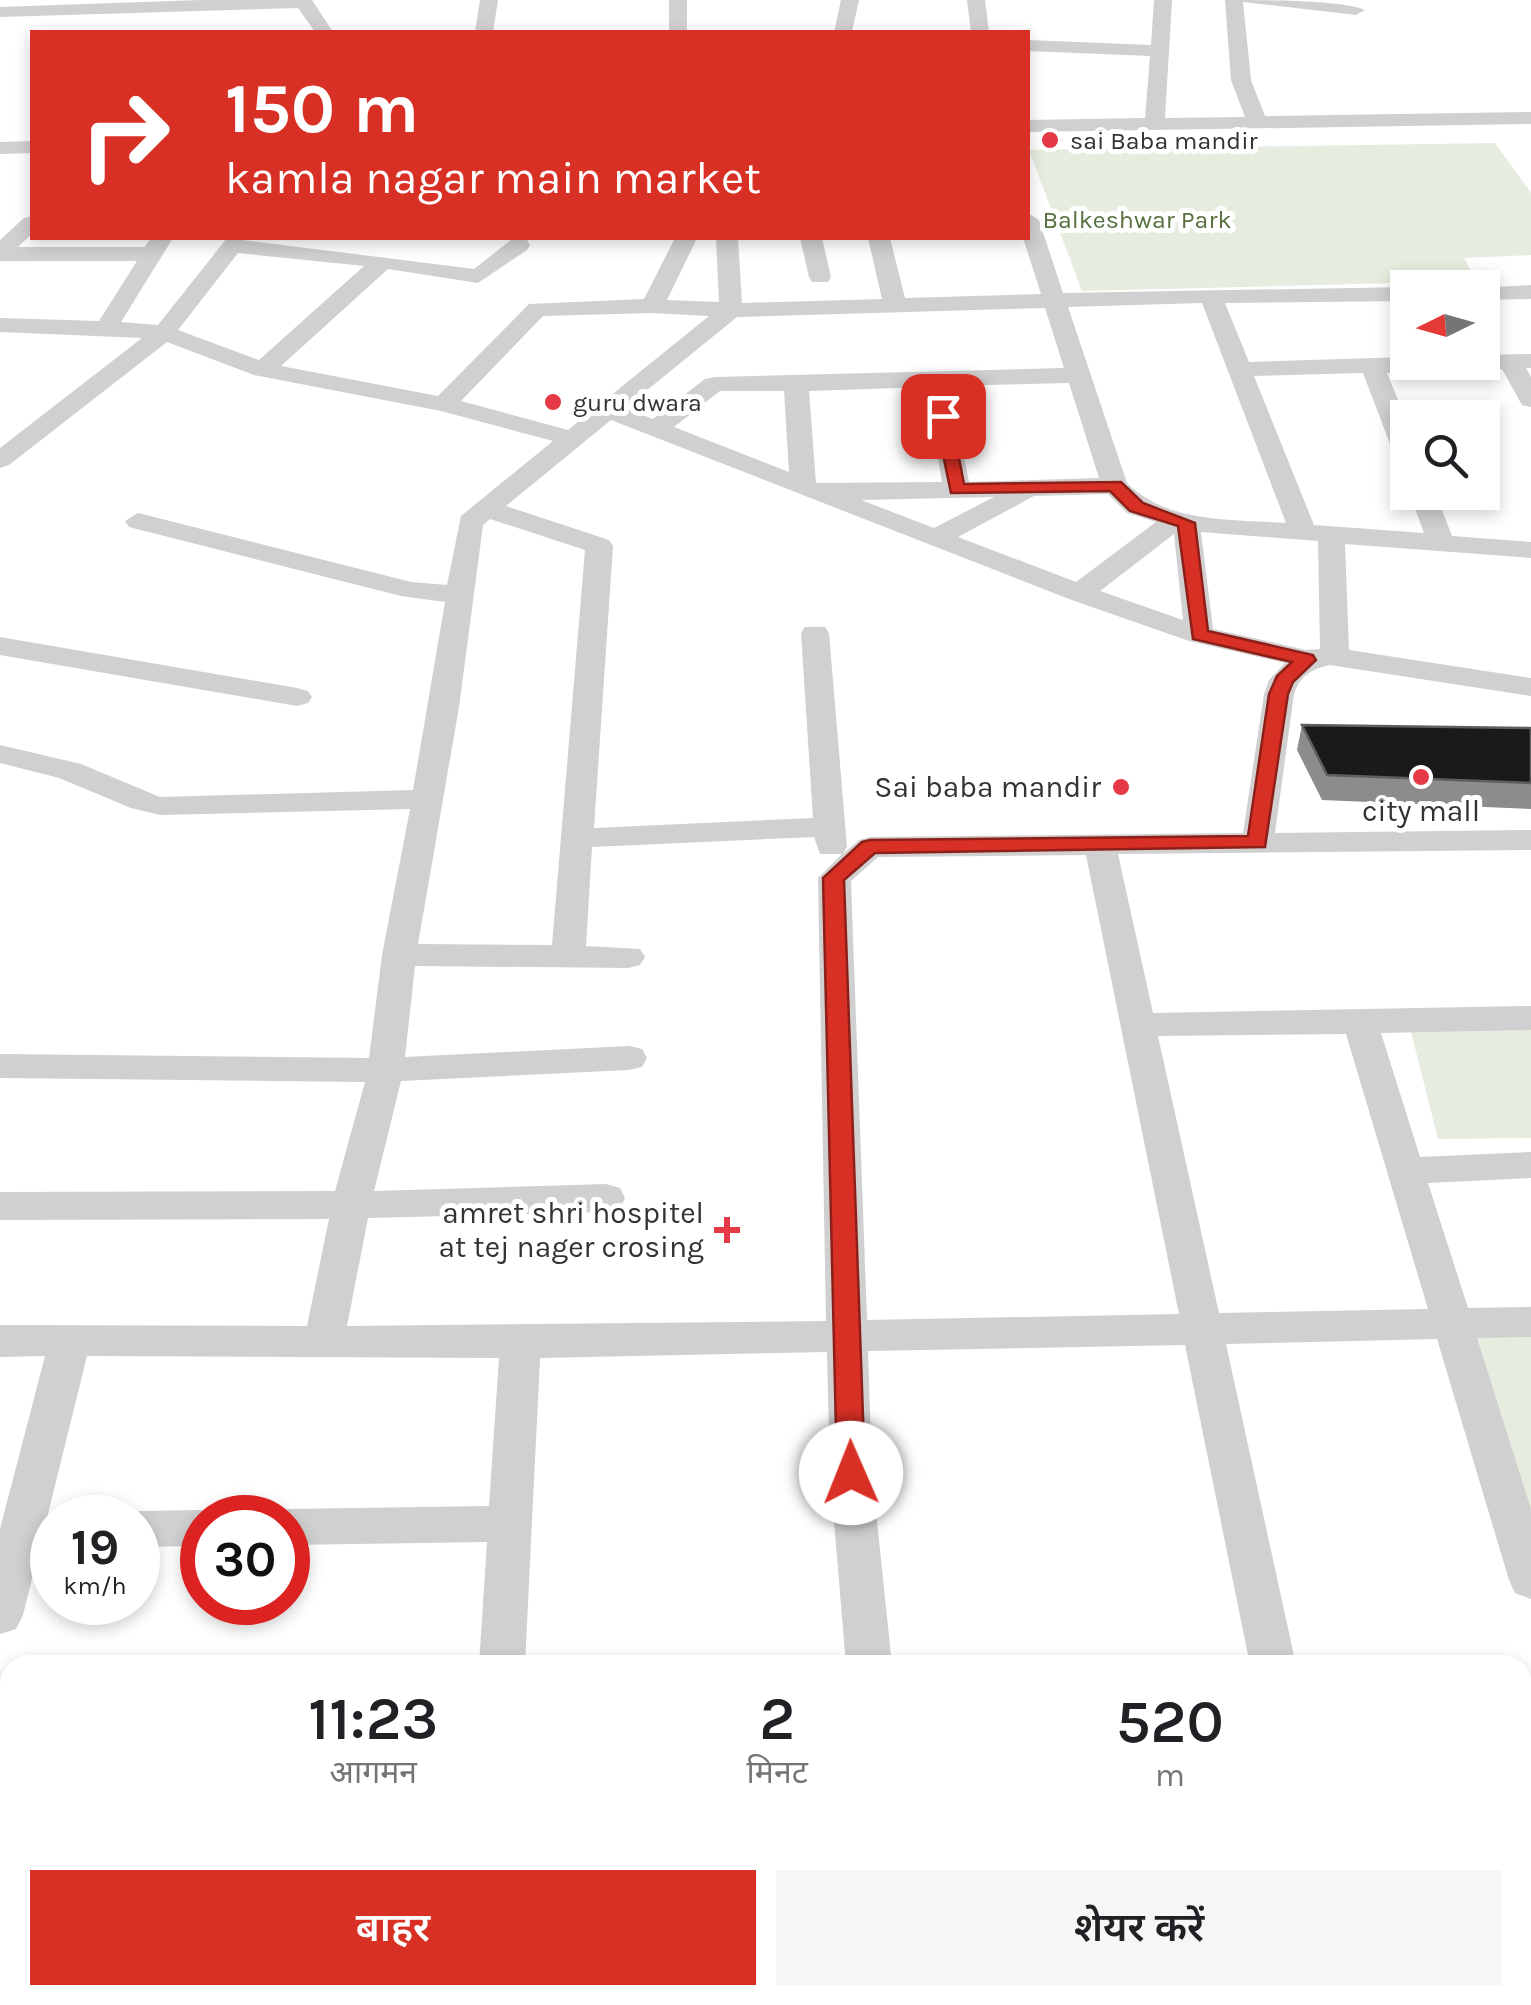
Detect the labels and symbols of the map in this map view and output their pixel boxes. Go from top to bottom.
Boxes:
place label: sai Baba mandir [1070,126,1259,155]
marker: sai Baba mandir [1039,129,1061,151]
park label: Balkeshwar Park [1042,205,1232,234]
north arrow [1390,270,1500,380]
pin [901,374,986,459]
place label: guru dwara [573,388,702,417]
marker: guru dwara [542,391,564,413]
marker: city mall [1410,766,1432,788]
place label: Sai baba mandir [874,769,1101,805]
marker: Sai baba mandir [1110,776,1132,798]
place label: city mall [1362,793,1480,829]
place label: amret shri hospitel at tej nager crosing [438,1195,704,1265]
marker: amret shri hospitel at tej nager crosing [714,1217,740,1243]
position arrow [799,1421,903,1525]
speed limit sign: 30 [180,1495,310,1625]

